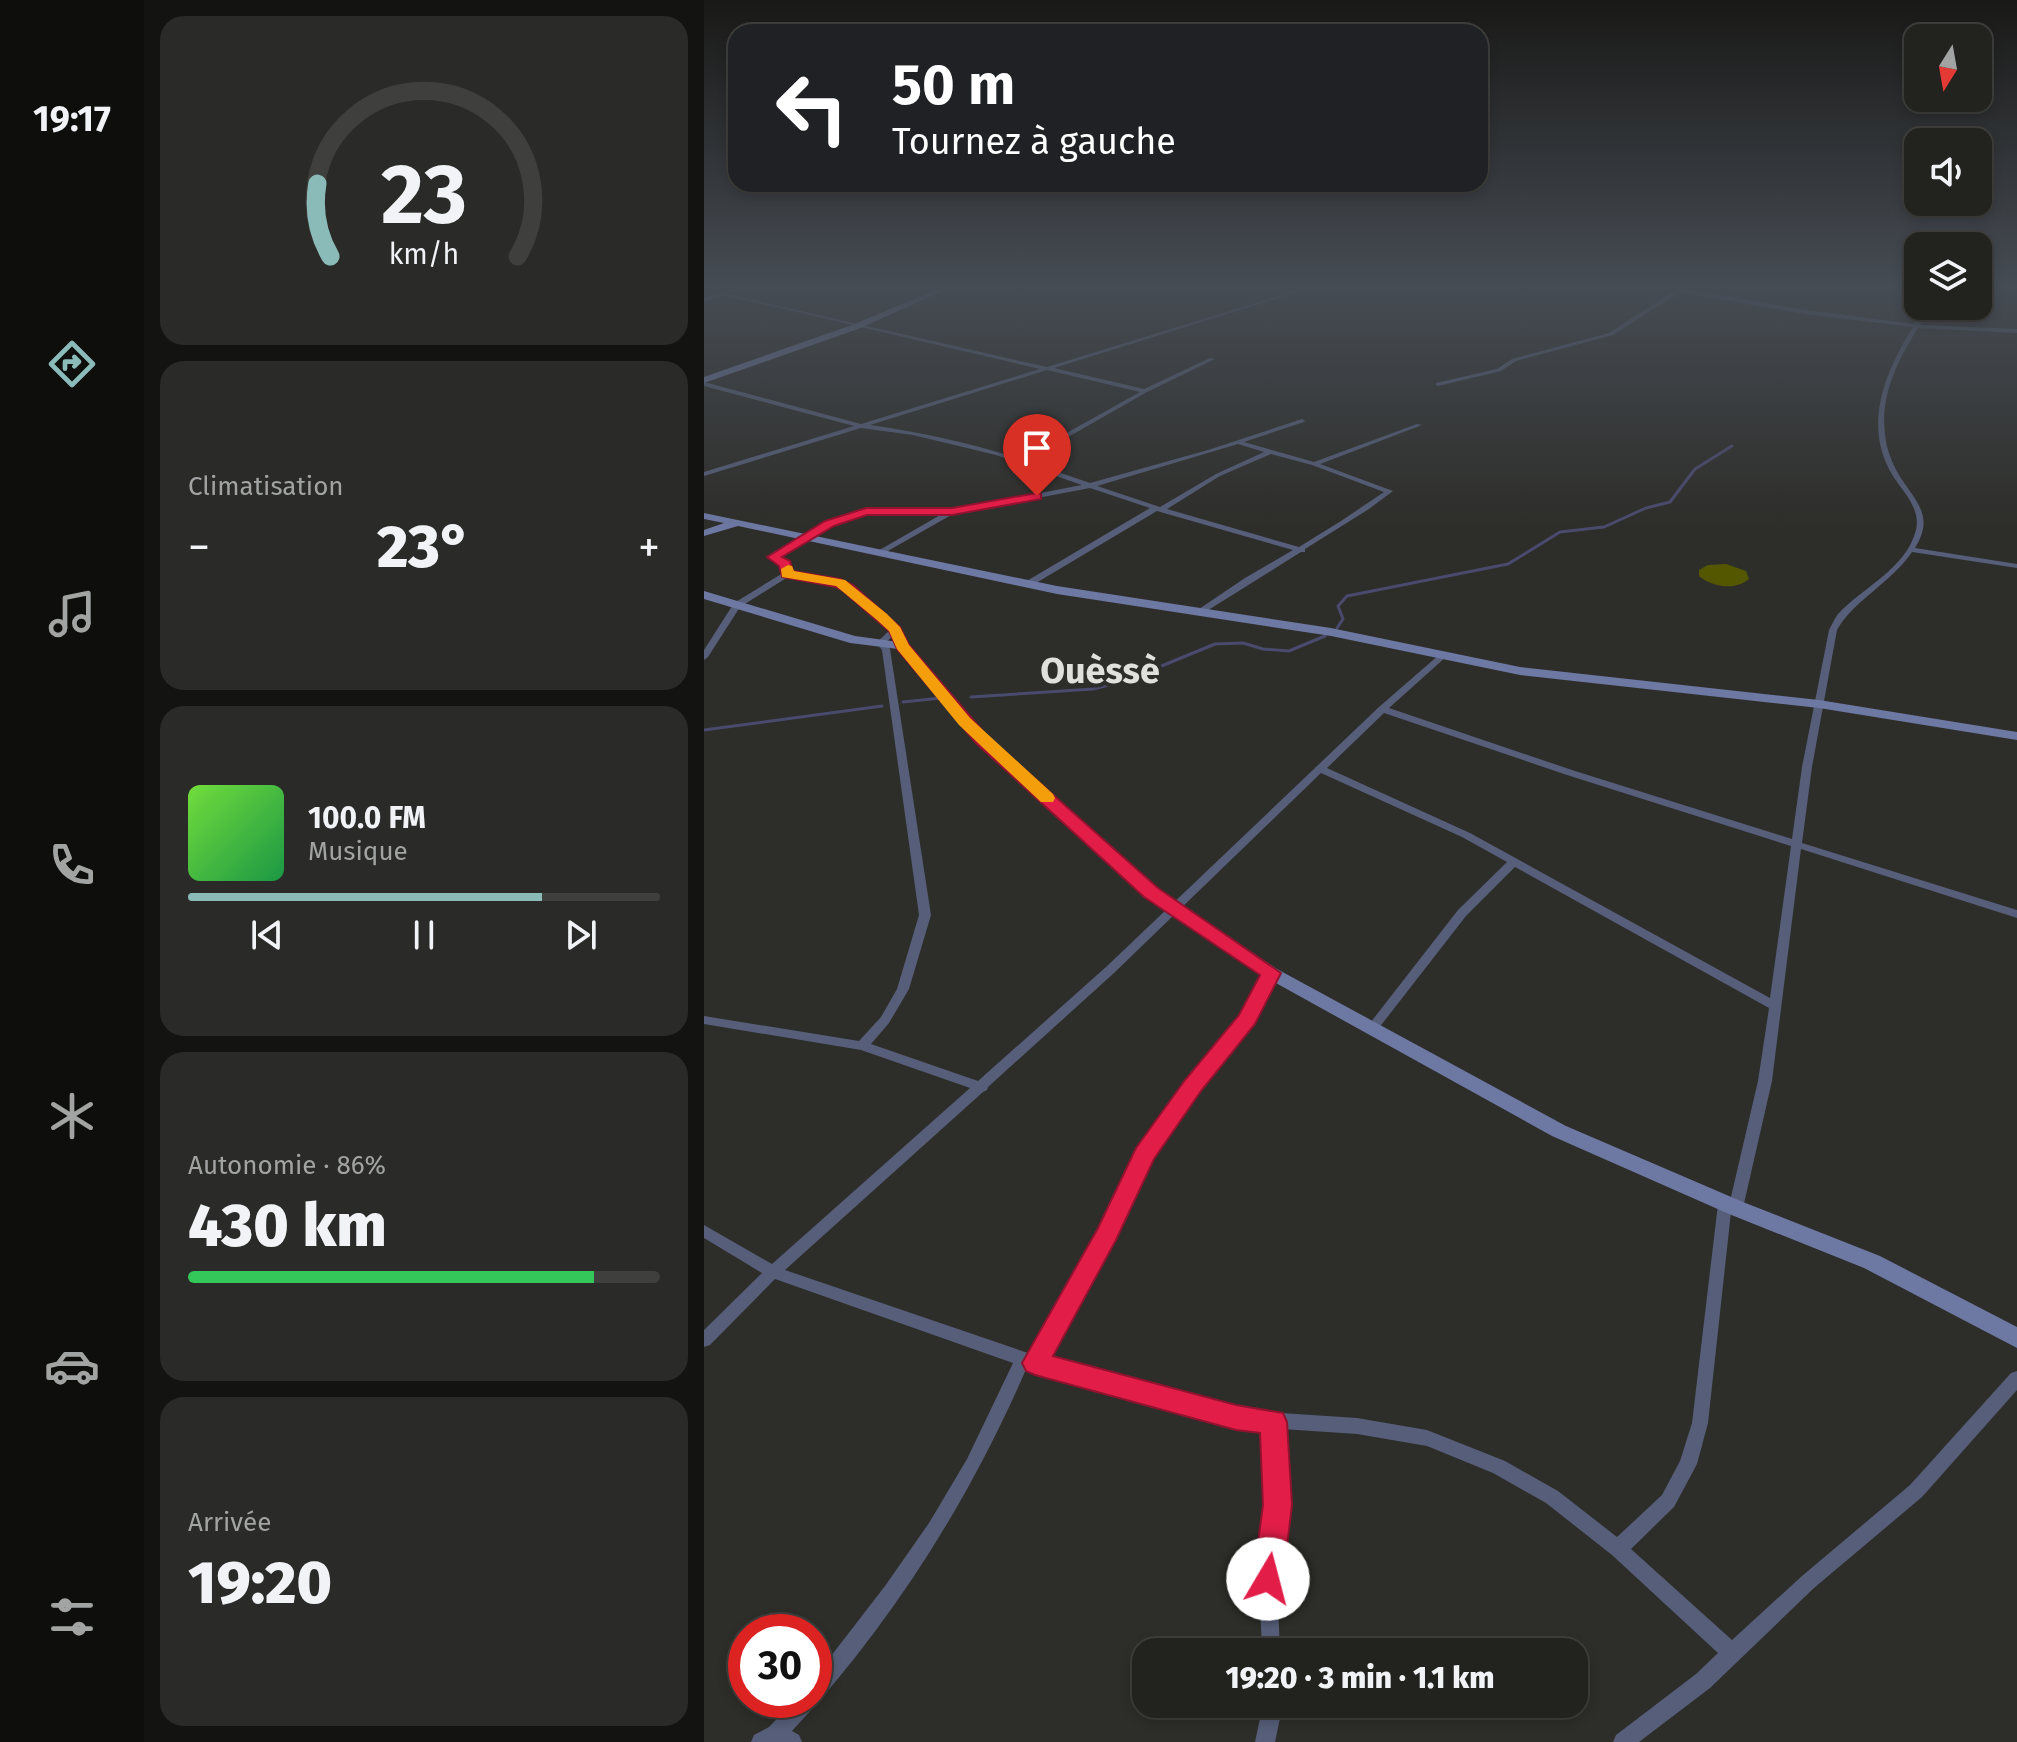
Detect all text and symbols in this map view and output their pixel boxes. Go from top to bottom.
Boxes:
north arrow [1904,24,1992,112]
map controls [1904,24,1992,320]
text: 50 m [892,52,1015,119]
icon: left [760,56,864,160]
text: 19:17 [33,97,111,141]
text: Tournez à gauche [892,120,1176,164]
button: sound [1904,128,1992,216]
text: 23 [381,144,467,244]
button: layers [1904,232,1992,320]
text: km/h [389,237,459,272]
icon: directions [44,336,100,392]
pin [1003,414,1071,496]
icon: arrive [1015,426,1059,470]
text: Climatisation [188,471,344,502]
text: 23° [377,511,471,583]
text: − [188,521,210,574]
text: + [638,521,660,574]
icon: music [44,586,100,642]
district label: Ouèssè [1040,649,1160,693]
text: 100.0 FM [308,800,426,836]
text: Musique [308,836,408,867]
icon: phone [44,837,100,893]
icon: previous [245,913,289,957]
icon: pause [402,913,446,957]
icon: next [559,913,603,957]
icon: climate [44,1088,100,1144]
text: Autonomie · 86% [188,1150,386,1181]
text: 430 km [188,1190,387,1262]
icon: car [44,1338,100,1394]
text: Arrivée [188,1507,271,1538]
position arrow [1226,1537,1310,1621]
text: 19:20 [188,1547,332,1619]
icon: filters [44,1589,100,1645]
speed limit sign: 30 [728,1614,832,1718]
text: 19:20 · 3 min · 1.1 km [1226,1660,1494,1696]

